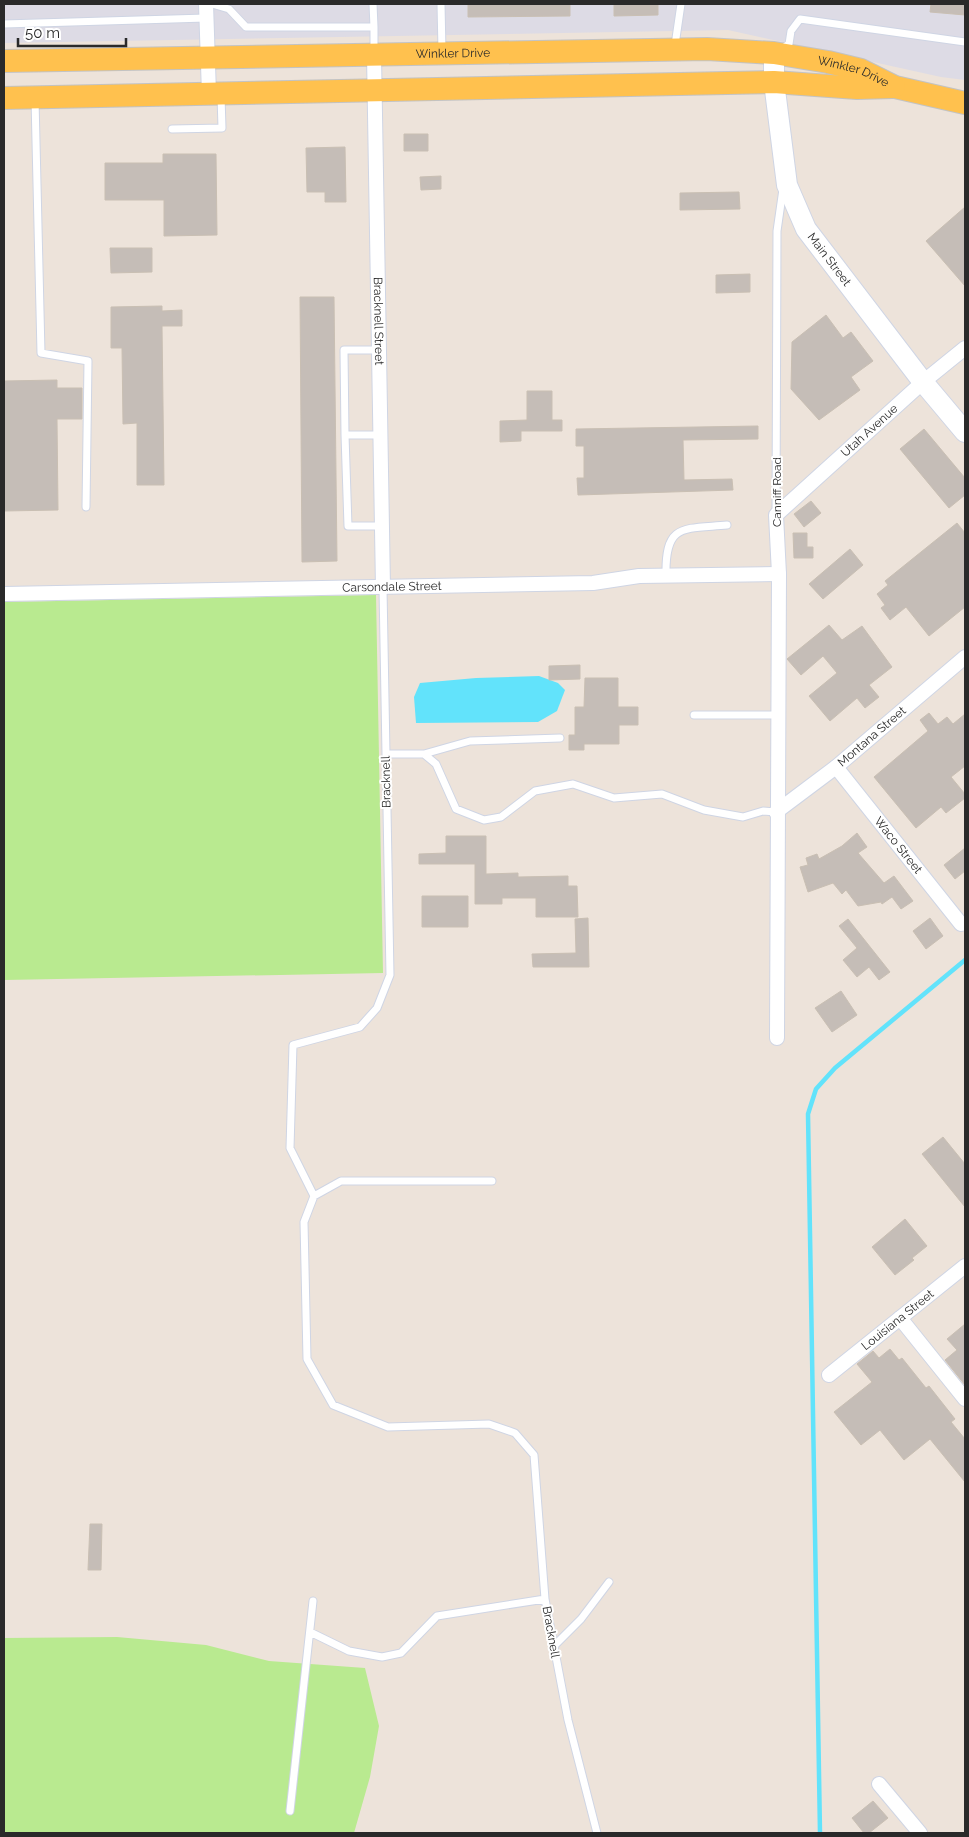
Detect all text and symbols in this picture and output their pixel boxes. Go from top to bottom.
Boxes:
scale bar [18,15,125,47]
text: 50 m [25,24,60,42]
street label: Winkler Drive [416,46,490,61]
street label: Winkler Drive [817,53,891,90]
street label: Main Street [805,230,854,289]
street label: Bracknell Street [371,277,386,365]
street label: Utah Avenue [838,401,901,460]
street label: Canniff Road [770,457,784,527]
street label: Carsondale Street [342,579,442,595]
street label: Montana Street [835,704,909,769]
street label: Bracknell [379,755,393,808]
street label: Waco Street [871,814,925,876]
street label: Louisiana Street [859,1287,937,1353]
street label: Bracknell [540,1605,563,1660]

